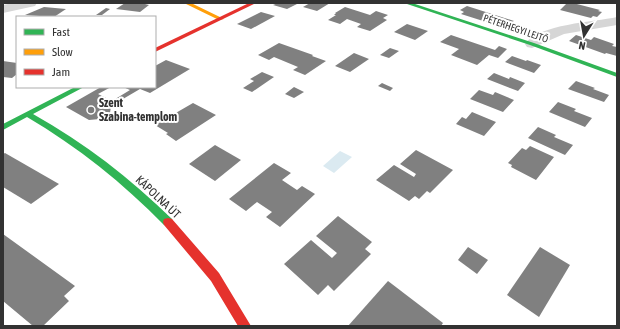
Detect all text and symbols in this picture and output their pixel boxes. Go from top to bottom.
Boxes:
street label: PÉTERHEGYI LEJTŐ [482,12,550,45]
legend [16,16,156,88]
north arrow [564,16,604,56]
text: Fast [52,25,70,39]
text: N [578,39,586,52]
text: Slow [52,45,73,59]
text: Jam [52,65,70,79]
place label: Szent Szabina-templom [99,96,178,124]
marker: Szent Szabina-templom [86,105,96,115]
street label: KÁPOLNA ÚT [133,173,184,222]

